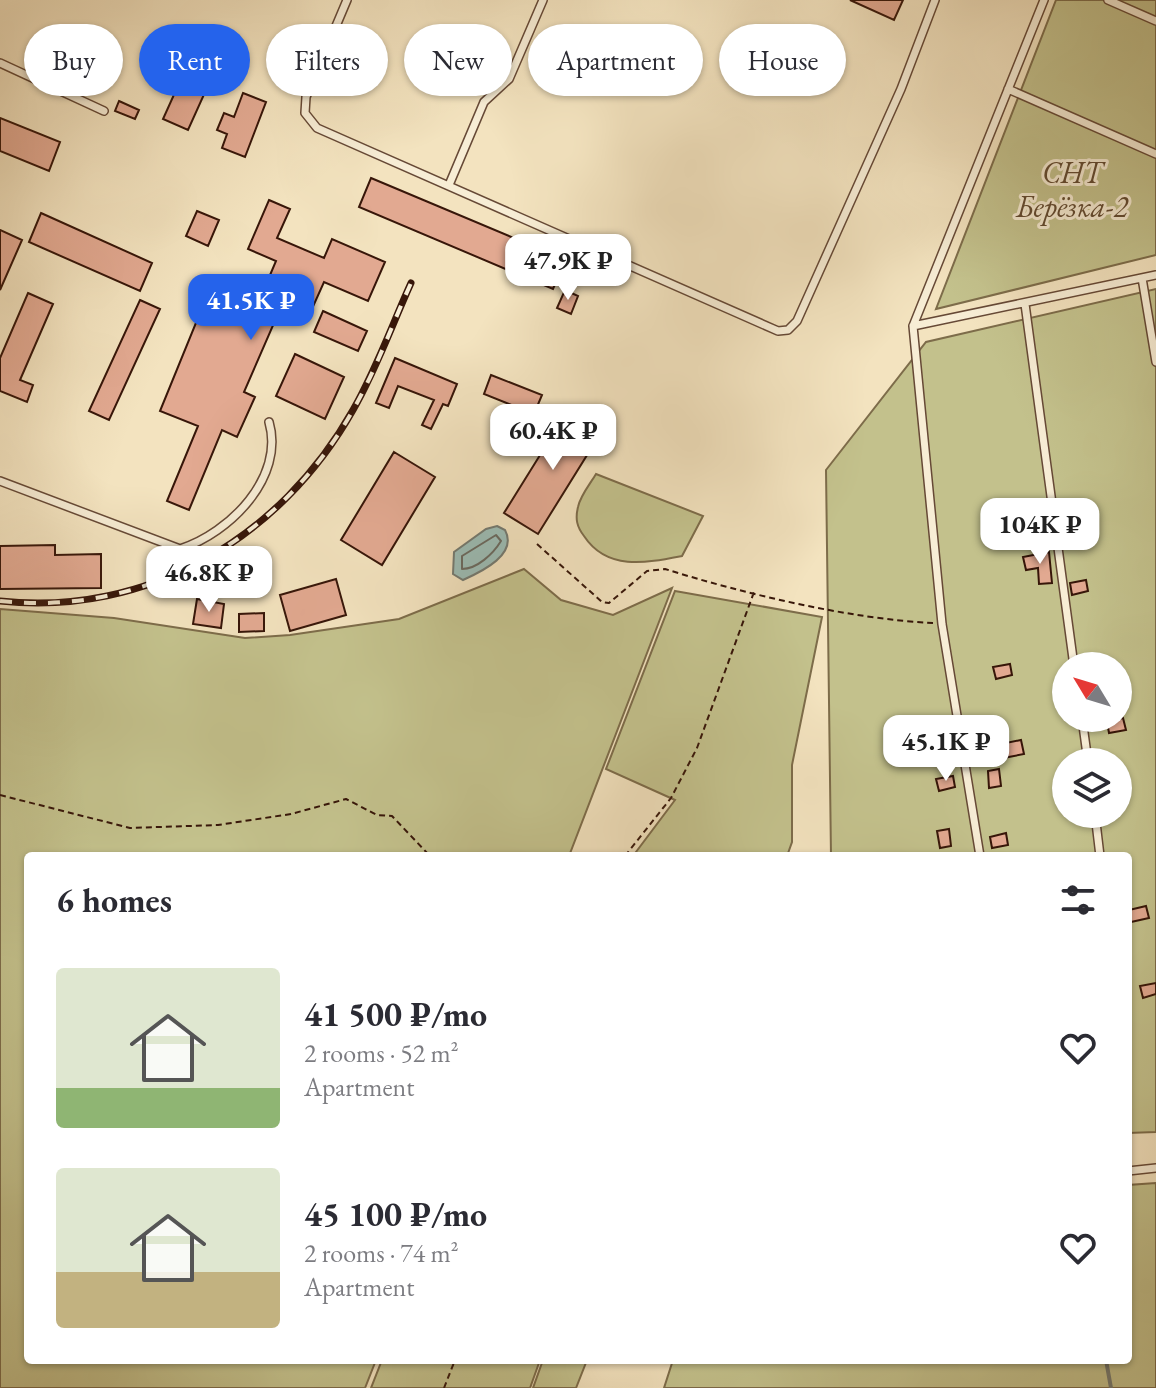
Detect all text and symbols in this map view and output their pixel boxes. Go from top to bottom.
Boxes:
chip: Buy [24,24,123,96]
chip: Rent [139,24,250,96]
chip: Filters [266,24,388,96]
chip: New [404,24,512,96]
chip: Apartment [528,24,703,96]
chip: House [719,24,846,96]
park label: СНТ Берёзка-2 [1015,153,1130,226]
pin: 47.9K ₽ [494,234,642,302]
text: 47.9K ₽ [523,243,613,277]
pin: 41.5K ₽ [177,274,325,342]
text: 41.5K ₽ [206,283,296,317]
pin: 60.4K ₽ [479,404,627,472]
text: 60.4K ₽ [508,413,598,447]
pin: 104K ₽ [975,498,1105,566]
text: 104K ₽ [998,507,1082,541]
pin: 46.8K ₽ [135,546,283,614]
text: 46.8K ₽ [164,555,254,589]
north arrow [1052,652,1132,732]
map controls [1052,652,1132,828]
pin: 45.1K ₽ [872,715,1020,783]
text: 45.1K ₽ [901,724,991,758]
button: layers [1052,748,1132,828]
text: 6 homes [56,878,172,922]
icon: filters [1056,878,1100,922]
text: 41 500 ₽/mo [304,992,487,1036]
icon: home [120,1000,216,1096]
icon: heart [1056,1026,1100,1070]
text: 2 rooms · 52 m² [304,1036,459,1070]
text: Apartment [304,1070,414,1104]
text: 45 100 ₽/mo [304,1192,487,1236]
icon: home [120,1200,216,1296]
icon: heart [1056,1226,1100,1270]
text: 2 rooms · 74 m² [304,1236,459,1270]
text: Apartment [304,1270,414,1304]

